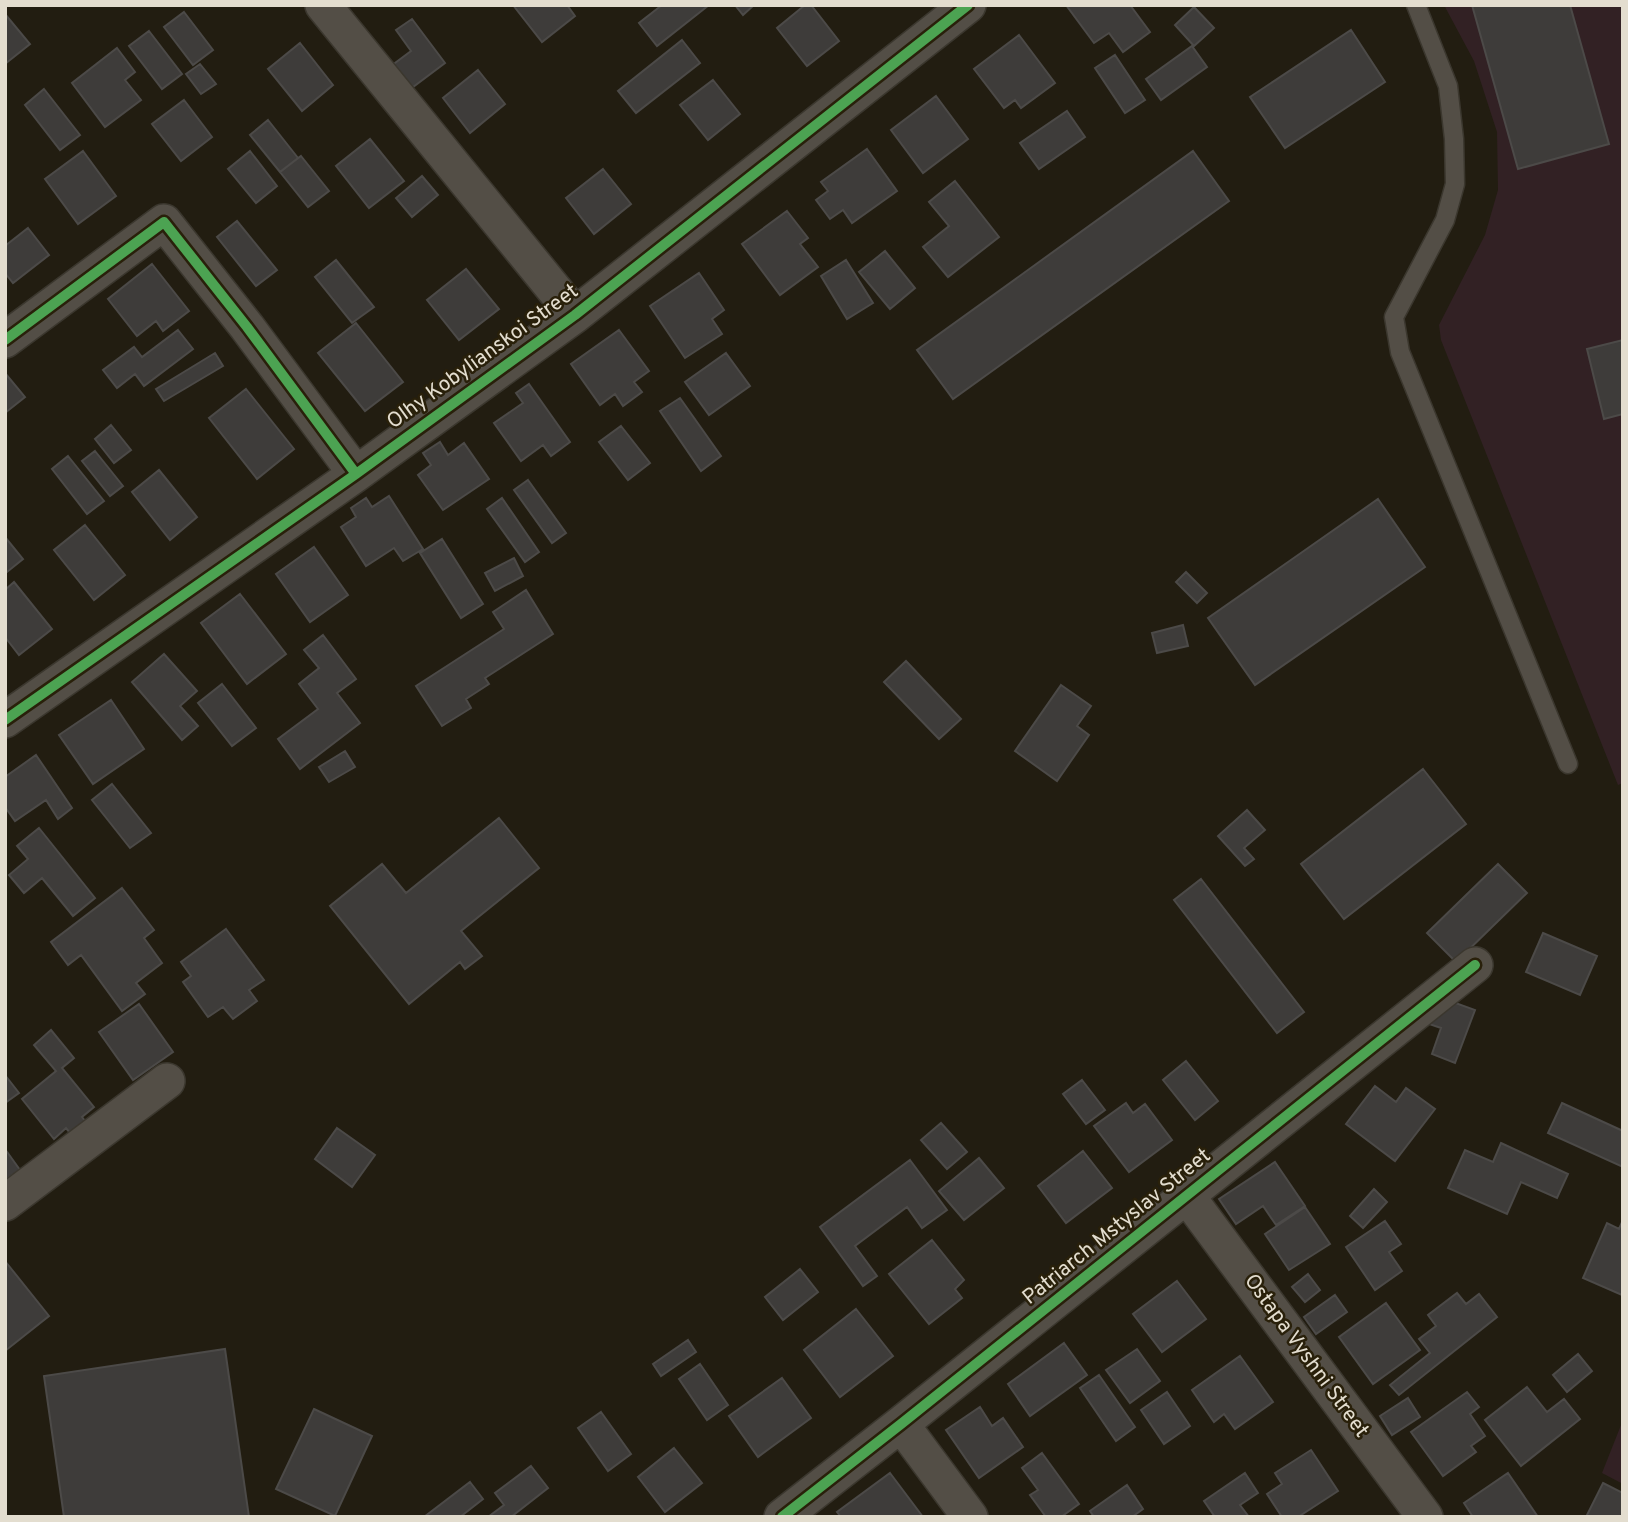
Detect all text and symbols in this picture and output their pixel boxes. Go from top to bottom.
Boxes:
street label: Olhy Kobylianskoi Street [382,278,584,436]
street label: Patriarch Mstyslav Street [1017,1143,1217,1311]
street label: Ostapa Vyshni Street [1237,1269,1375,1443]

